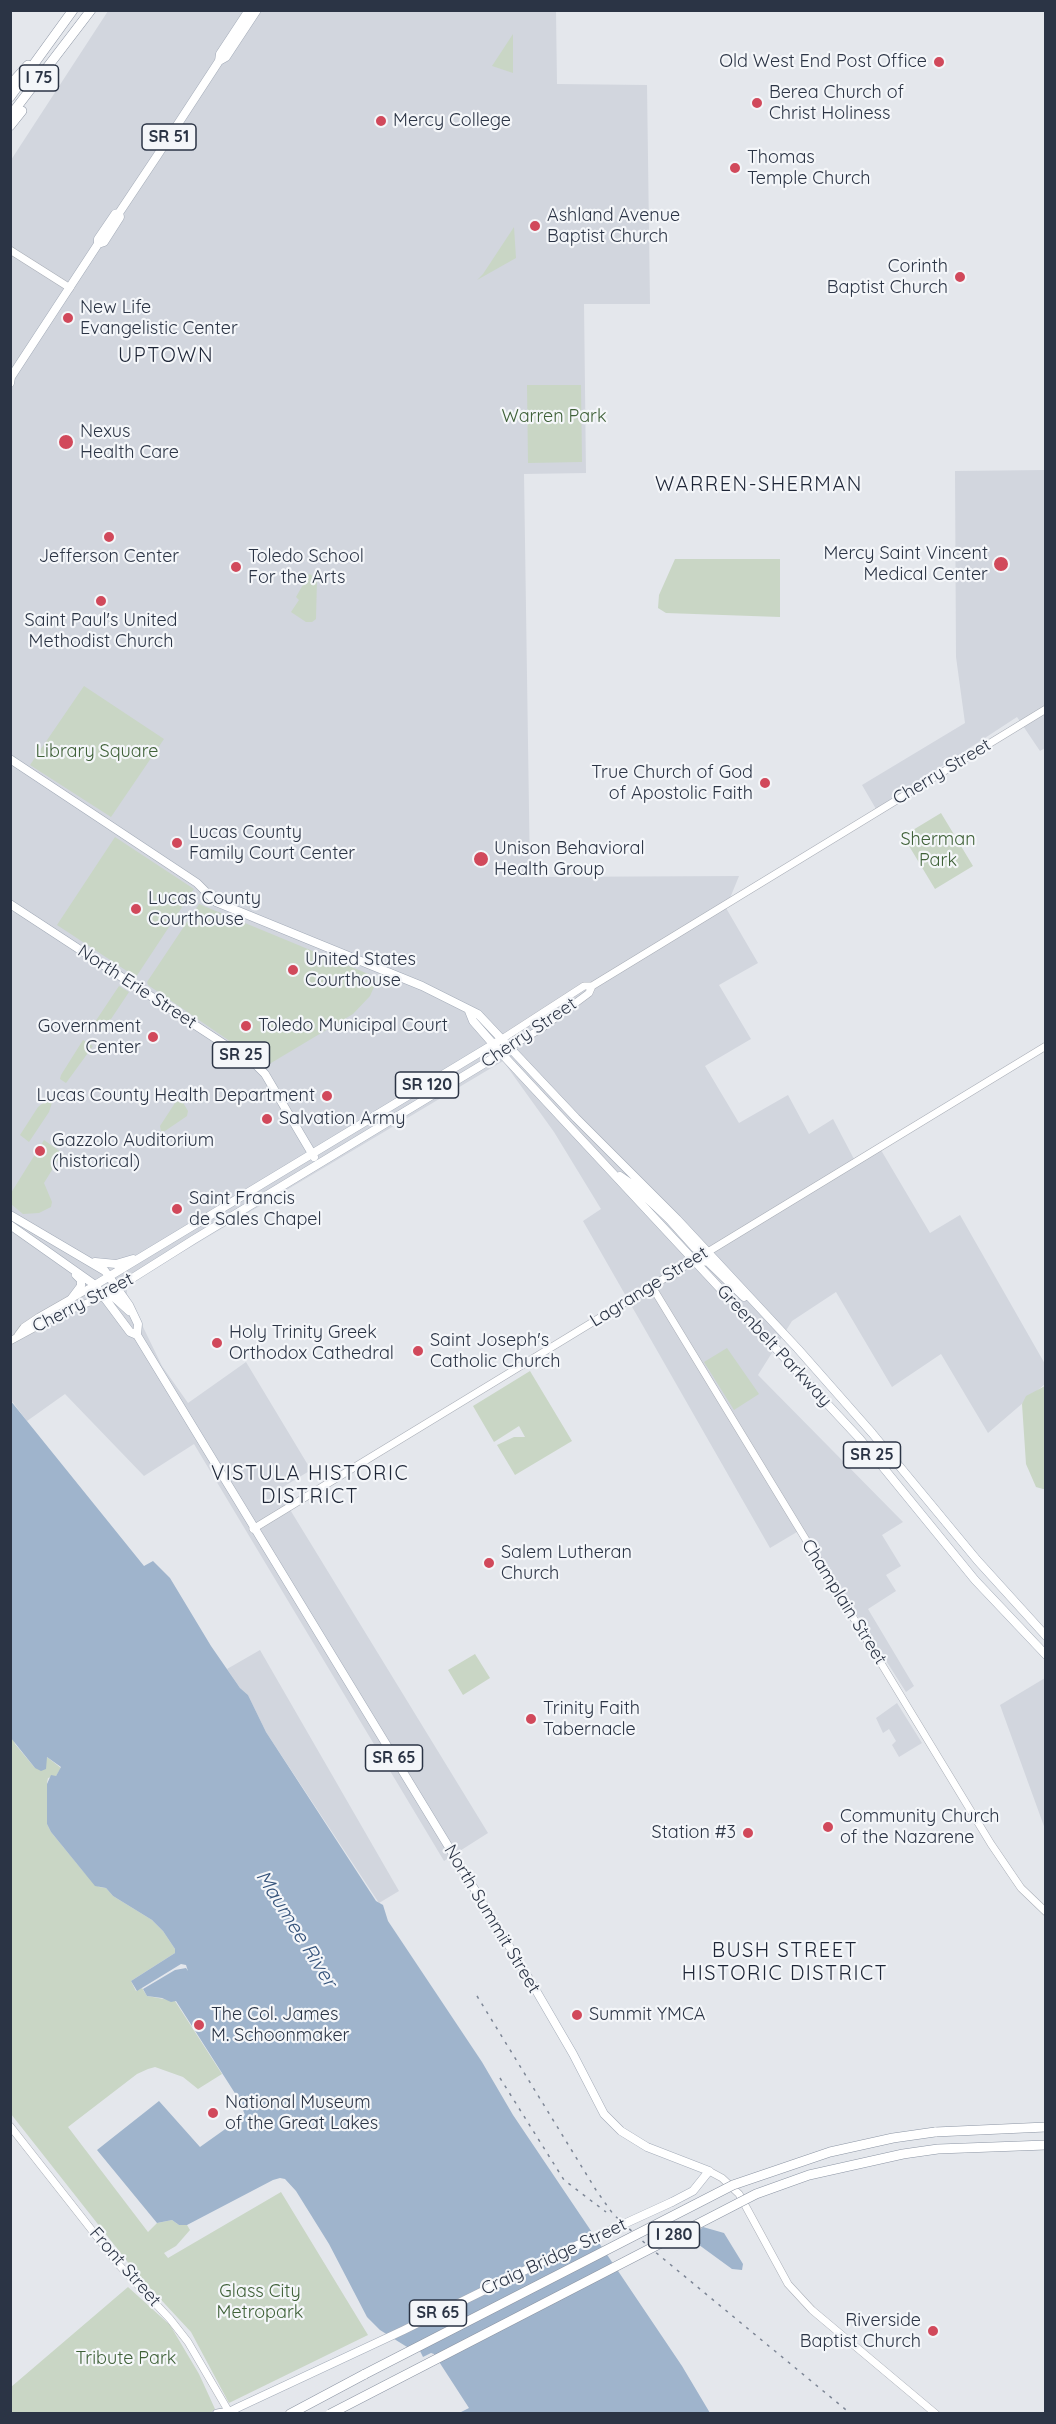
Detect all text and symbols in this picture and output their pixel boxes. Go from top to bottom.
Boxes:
place label: Old West End Post Office [719,51,927,73]
marker: Old West End Post Office [932,55,946,69]
road number: I 75 [20,65,58,91]
place label: Berea Church of Christ Holiness [769,82,904,124]
marker: Berea Church of Christ Holiness [750,96,764,110]
place label: Mercy College [393,110,511,132]
marker: Mercy College [374,114,388,128]
road number: SR 51 [142,124,196,150]
place label: Thomas Temple Church [747,147,871,190]
marker: Thomas Temple Church [728,161,742,175]
place label: Ashland Avenue Baptist Church [547,205,680,248]
marker: Ashland Avenue Baptist Church [528,219,542,233]
place label: Corinth Baptist Church [827,256,948,298]
marker: Corinth Baptist Church [953,270,967,284]
place label: New Life Evangelistic Center [80,297,238,340]
marker: New Life Evangelistic Center [61,311,75,325]
district label: UPTOWN [118,344,214,368]
park label: Warren Park [501,406,607,428]
place label: Nexus Health Care [80,421,179,464]
marker: Nexus Health Care [57,433,75,451]
district label: WARREN-SHERMAN [655,473,863,497]
marker: Jefferson Center [102,530,116,544]
place label: Mercy Saint Vincent Medical Center [823,543,988,586]
place label: Jefferson Center [39,546,179,568]
place label: Toledo School For the Arts [248,546,364,588]
marker: Mercy Saint Vincent Medical Center [992,555,1010,573]
marker: Toledo School For the Arts [229,560,243,574]
marker: Saint Paul's United Methodist Church [94,594,108,608]
place label: Saint Paul's United Methodist Church [24,610,178,652]
street label: Cherry Street [889,734,995,810]
park label: Library Square [36,741,158,763]
place label: True Church of God of Apostolic Faith [591,762,753,804]
marker: True Church of God of Apostolic Faith [758,776,772,790]
place label: Lucas County Family Court Center [189,822,355,864]
park label: Sherman Park [900,829,976,872]
marker: Lucas County Family Court Center [170,836,184,850]
place label: Unison Behavioral Health Group [494,838,645,880]
marker: Unison Behavioral Health Group [472,850,490,868]
place label: Lucas County Courthouse [148,888,261,930]
marker: Lucas County Courthouse [129,902,143,916]
street label: North Erie Street [73,941,201,1033]
place label: United States Courthouse [305,949,416,992]
marker: United States Courthouse [286,963,300,977]
street label: Cherry Street [477,993,581,1073]
place label: Toledo Municipal Court [258,1015,448,1037]
place label: Government Center [38,1016,141,1058]
marker: Toledo Municipal Court [239,1019,253,1033]
marker: Government Center [146,1030,160,1044]
road number: SR 25 [212,1042,270,1068]
road number: SR 120 [396,1072,458,1098]
place label: Lucas County Health Department [36,1085,315,1107]
marker: Lucas County Health Department [320,1089,334,1103]
place label: Salvation Army [279,1108,405,1130]
marker: Salvation Army [260,1112,274,1126]
place label: Gazzolo Auditorium (historical) [52,1130,214,1172]
marker: Gazzolo Auditorium (historical) [33,1144,47,1158]
place label: Saint Francis de Sales Chapel [189,1188,322,1230]
marker: Saint Francis de Sales Chapel [170,1202,184,1216]
street label: Lagrange Street [586,1242,712,1332]
street label: Cherry Street [29,1268,137,1338]
street label: Greenbelt Parkway [712,1281,836,1411]
place label: Holy Trinity Greek Orthodox Cathedral [229,1322,394,1364]
place label: Saint Joseph's Catholic Church [430,1330,560,1372]
marker: Holy Trinity Greek Orthodox Cathedral [210,1336,224,1350]
marker: Saint Joseph's Catholic Church [411,1344,425,1358]
road number: SR 25 [844,1442,900,1468]
district label: VISTULA HISTORIC DISTRICT [211,1462,409,1509]
street label: Champlain Street [797,1535,891,1669]
place label: Salem Lutheran Church [501,1542,632,1584]
marker: Salem Lutheran Church [482,1556,496,1570]
place label: Trinity Faith Tabernacle [543,1698,640,1740]
marker: Trinity Faith Tabernacle [524,1712,538,1726]
road number: SR 65 [366,1745,422,1771]
place label: Community Church of the Nazarene [840,1806,999,1848]
marker: Community Church of the Nazarene [821,1820,835,1834]
place label: Station #3 [652,1822,736,1844]
marker: Station #3 [741,1826,755,1840]
street label: North Summit Street [439,1841,545,1997]
water label: Maumee River [251,1866,341,1992]
district label: BUSH STREET HISTORIC DISTRICT [682,1939,888,1986]
place label: The Col. James M. Schoonmaker [211,2004,350,2046]
place label: Summit YMCA [589,2004,705,2026]
marker: Summit YMCA [570,2008,584,2022]
marker: The Col. James M. Schoonmaker [192,2018,206,2032]
place label: National Museum of the Great Lakes [225,2092,378,2134]
marker: National Museum of the Great Lakes [206,2106,220,2120]
street label: Craig Bridge Street [478,2214,630,2300]
road number: I 280 [648,2222,700,2248]
street label: Front Street [85,2223,165,2311]
park label: Glass City Metropark [217,2281,303,2324]
road number: SR 65 [410,2300,466,2326]
place label: Riverside Baptist Church [800,2310,921,2352]
marker: Riverside Baptist Church [926,2324,940,2338]
park label: Tribute Park [76,2348,176,2370]

